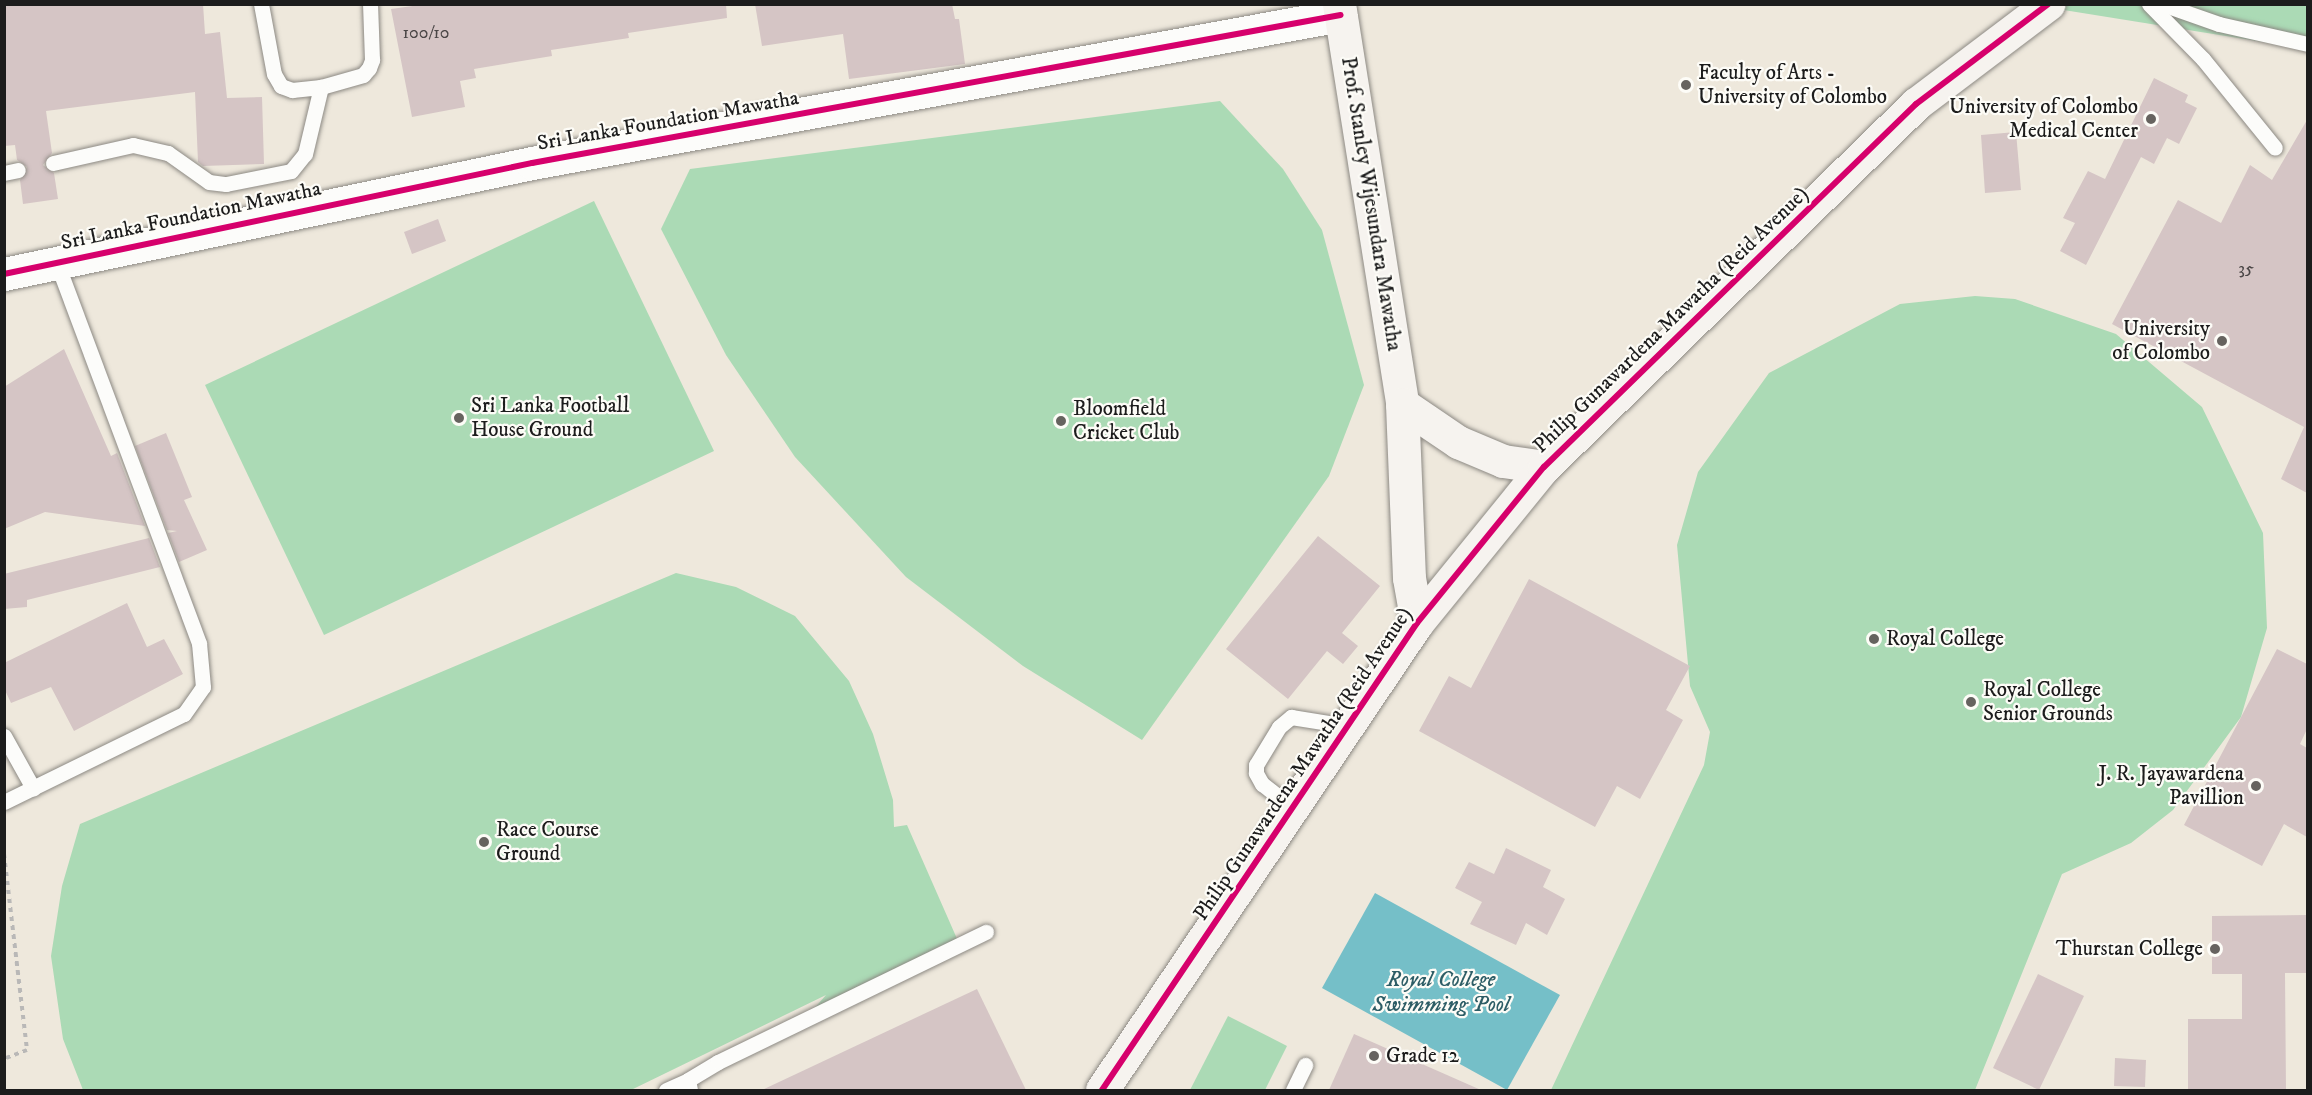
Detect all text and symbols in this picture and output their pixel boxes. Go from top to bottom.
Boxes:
house number: 100/10 [402,22,450,44]
street label: Prof. Stanley Wijesundara Mawatha [1335,55,1407,353]
place label: Faculty of Arts - University of Colombo [1698,60,1887,110]
marker: Faculty of Arts - University of Colombo [1679,78,1693,92]
street label: Sri Lanka Foundation Mawatha [535,86,801,156]
place label: University of Colombo Medical Center [1949,94,2138,144]
marker: University of Colombo Medical Center [2142,110,2160,128]
street label: Sri Lanka Foundation Mawatha [59,176,323,256]
street label: Philip Gunawardena Mawatha (Reid Avenue) [1528,181,1814,459]
house number: 35 [2238,258,2254,280]
place label: University of Colombo [2112,316,2210,366]
marker: University of Colombo [2215,334,2229,348]
place label: Sri Lanka Football House Ground [471,393,629,443]
place label: Bloomfield Cricket Club [1073,396,1179,446]
marker: Sri Lanka Football House Ground [452,411,466,425]
marker: Bloomfield Cricket Club [1054,414,1068,428]
street label: Philip Gunawardena Mawatha (Reid Avenue) [1188,602,1418,926]
place label: Royal College [1886,626,2004,652]
marker: Royal College [1867,632,1881,646]
place label: Royal College Senior Grounds [1983,677,2113,727]
marker: Royal College Senior Grounds [1964,695,1978,709]
place label: J. R. Jayawardena Pavillion [2098,761,2244,811]
marker: J. R. Jayawardena Pavillion [2249,779,2263,793]
place label: Race Course Ground [496,817,599,867]
marker: Race Course Ground [477,835,491,849]
place label: Thurstan College [2056,936,2203,962]
marker: Thurstan College [2208,942,2222,956]
water label: Royal College Swimming Pool [1372,966,1510,1017]
place label: Grade 12 [1386,1043,1459,1069]
marker: Grade 12 [1367,1049,1381,1063]

